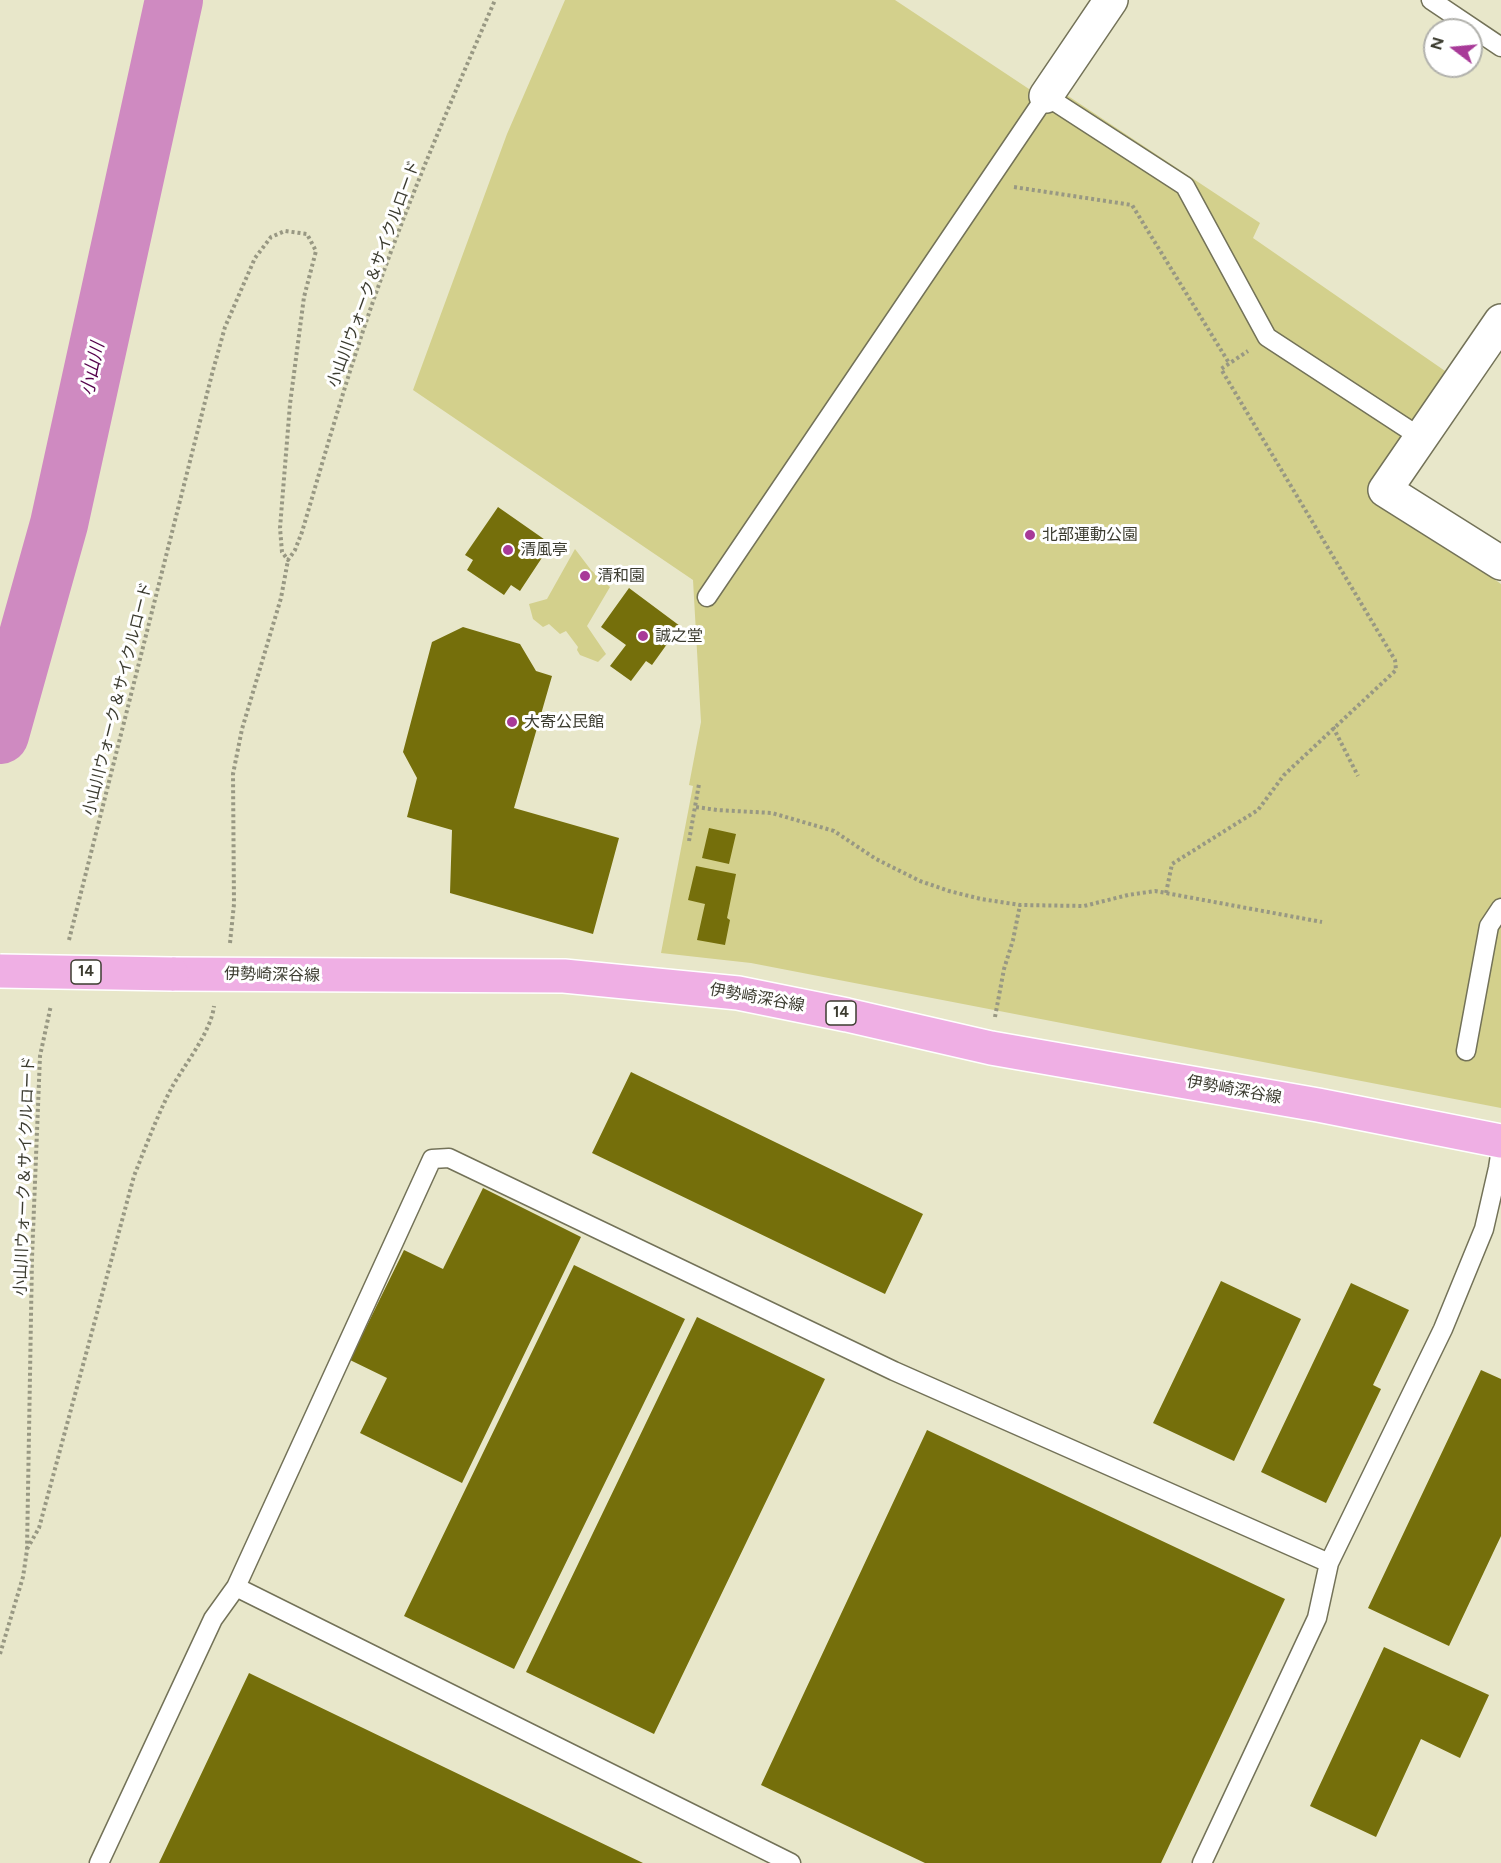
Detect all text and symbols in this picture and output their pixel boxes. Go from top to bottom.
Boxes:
north arrow [1423,18,1483,78]
text: N [1426,35,1448,52]
street label: 小山川ウォーク＆サイクルロード [324,158,424,390]
water label: 小山川 [77,340,109,398]
place label: 北部運動公園 [1042,525,1138,545]
marker: 北部運動公園 [1023,528,1037,542]
place label: 清風亭 [520,540,568,560]
marker: 清風亭 [501,543,515,557]
place label: 清和園 [597,566,645,586]
marker: 清和園 [578,569,592,583]
street label: 小山川ウォーク＆サイクルロード [80,580,156,818]
place label: 誠之堂 [655,626,703,646]
marker: 誠之堂 [636,629,650,643]
place label: 大寄公民館 [524,712,604,732]
marker: 大寄公民館 [505,715,519,729]
road number: 14 [71,960,101,984]
street label: 伊勢崎深谷線 [224,965,320,985]
street label: 伊勢崎深谷線 [708,980,806,1016]
road number: 14 [826,1001,856,1025]
street label: 小山川ウォーク＆サイクルロード [11,1056,39,1296]
street label: 伊勢崎深谷線 [1185,1072,1283,1108]

